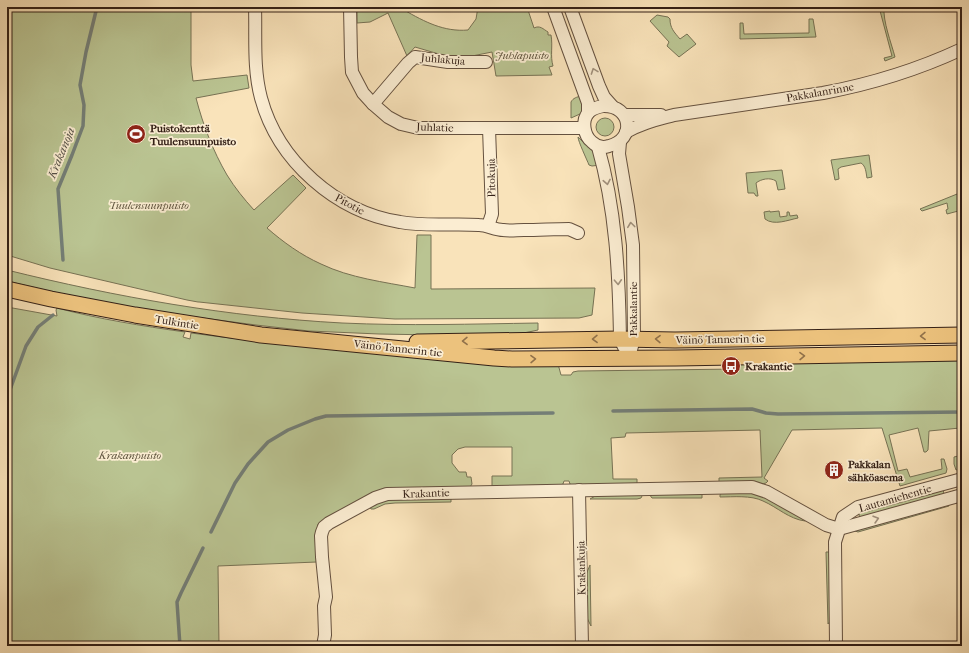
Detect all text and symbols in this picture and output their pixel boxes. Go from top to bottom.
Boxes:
park label: Juhlapuisto [495,49,549,62]
street label: Juhlakuja [419,51,466,68]
one-way arrow [590,68,598,75]
street label: Pakkalanrinne [785,80,856,105]
street label: Juhlatie [415,120,454,135]
place label: Puistokenttä Tuulensuunpuisto [149,122,237,148]
sports icon: Puistokenttä Tuulensuunpuisto [125,123,147,145]
water label: Krakanoja [44,126,78,181]
street label: Pitokuja [485,157,498,198]
one-way arrow [602,179,611,185]
street label: Pitotie [333,191,367,218]
park label: Tuulensuunpuisto [109,199,189,212]
one-way arrow [626,222,635,228]
one-way arrow [613,279,622,285]
street label: Pakkalantie [627,281,640,336]
street label: Tulkintie [154,313,200,332]
street label: Väinö Tannerin tie [675,332,765,347]
one-way arrow [920,332,926,340]
one-way arrow [592,335,598,344]
one-way arrow [655,335,661,343]
street label: Väinö Tannerin tie [352,337,443,360]
one-way arrow [462,337,468,346]
one-way arrow [799,352,805,360]
one-way arrow [530,355,536,363]
bus stop icon: Krakantie [720,355,742,377]
place label: Krakantie [745,360,793,373]
park label: Krakanpuisto [98,449,162,462]
place label: Pakkalan sähköasema [848,458,904,484]
building icon: Pakkalan sähköasema [823,459,845,481]
street label: Lautamiehentie [857,482,934,515]
street label: Krakantie [402,486,450,501]
one-way arrow [873,515,880,524]
street label: Krakankuja [575,540,588,595]

